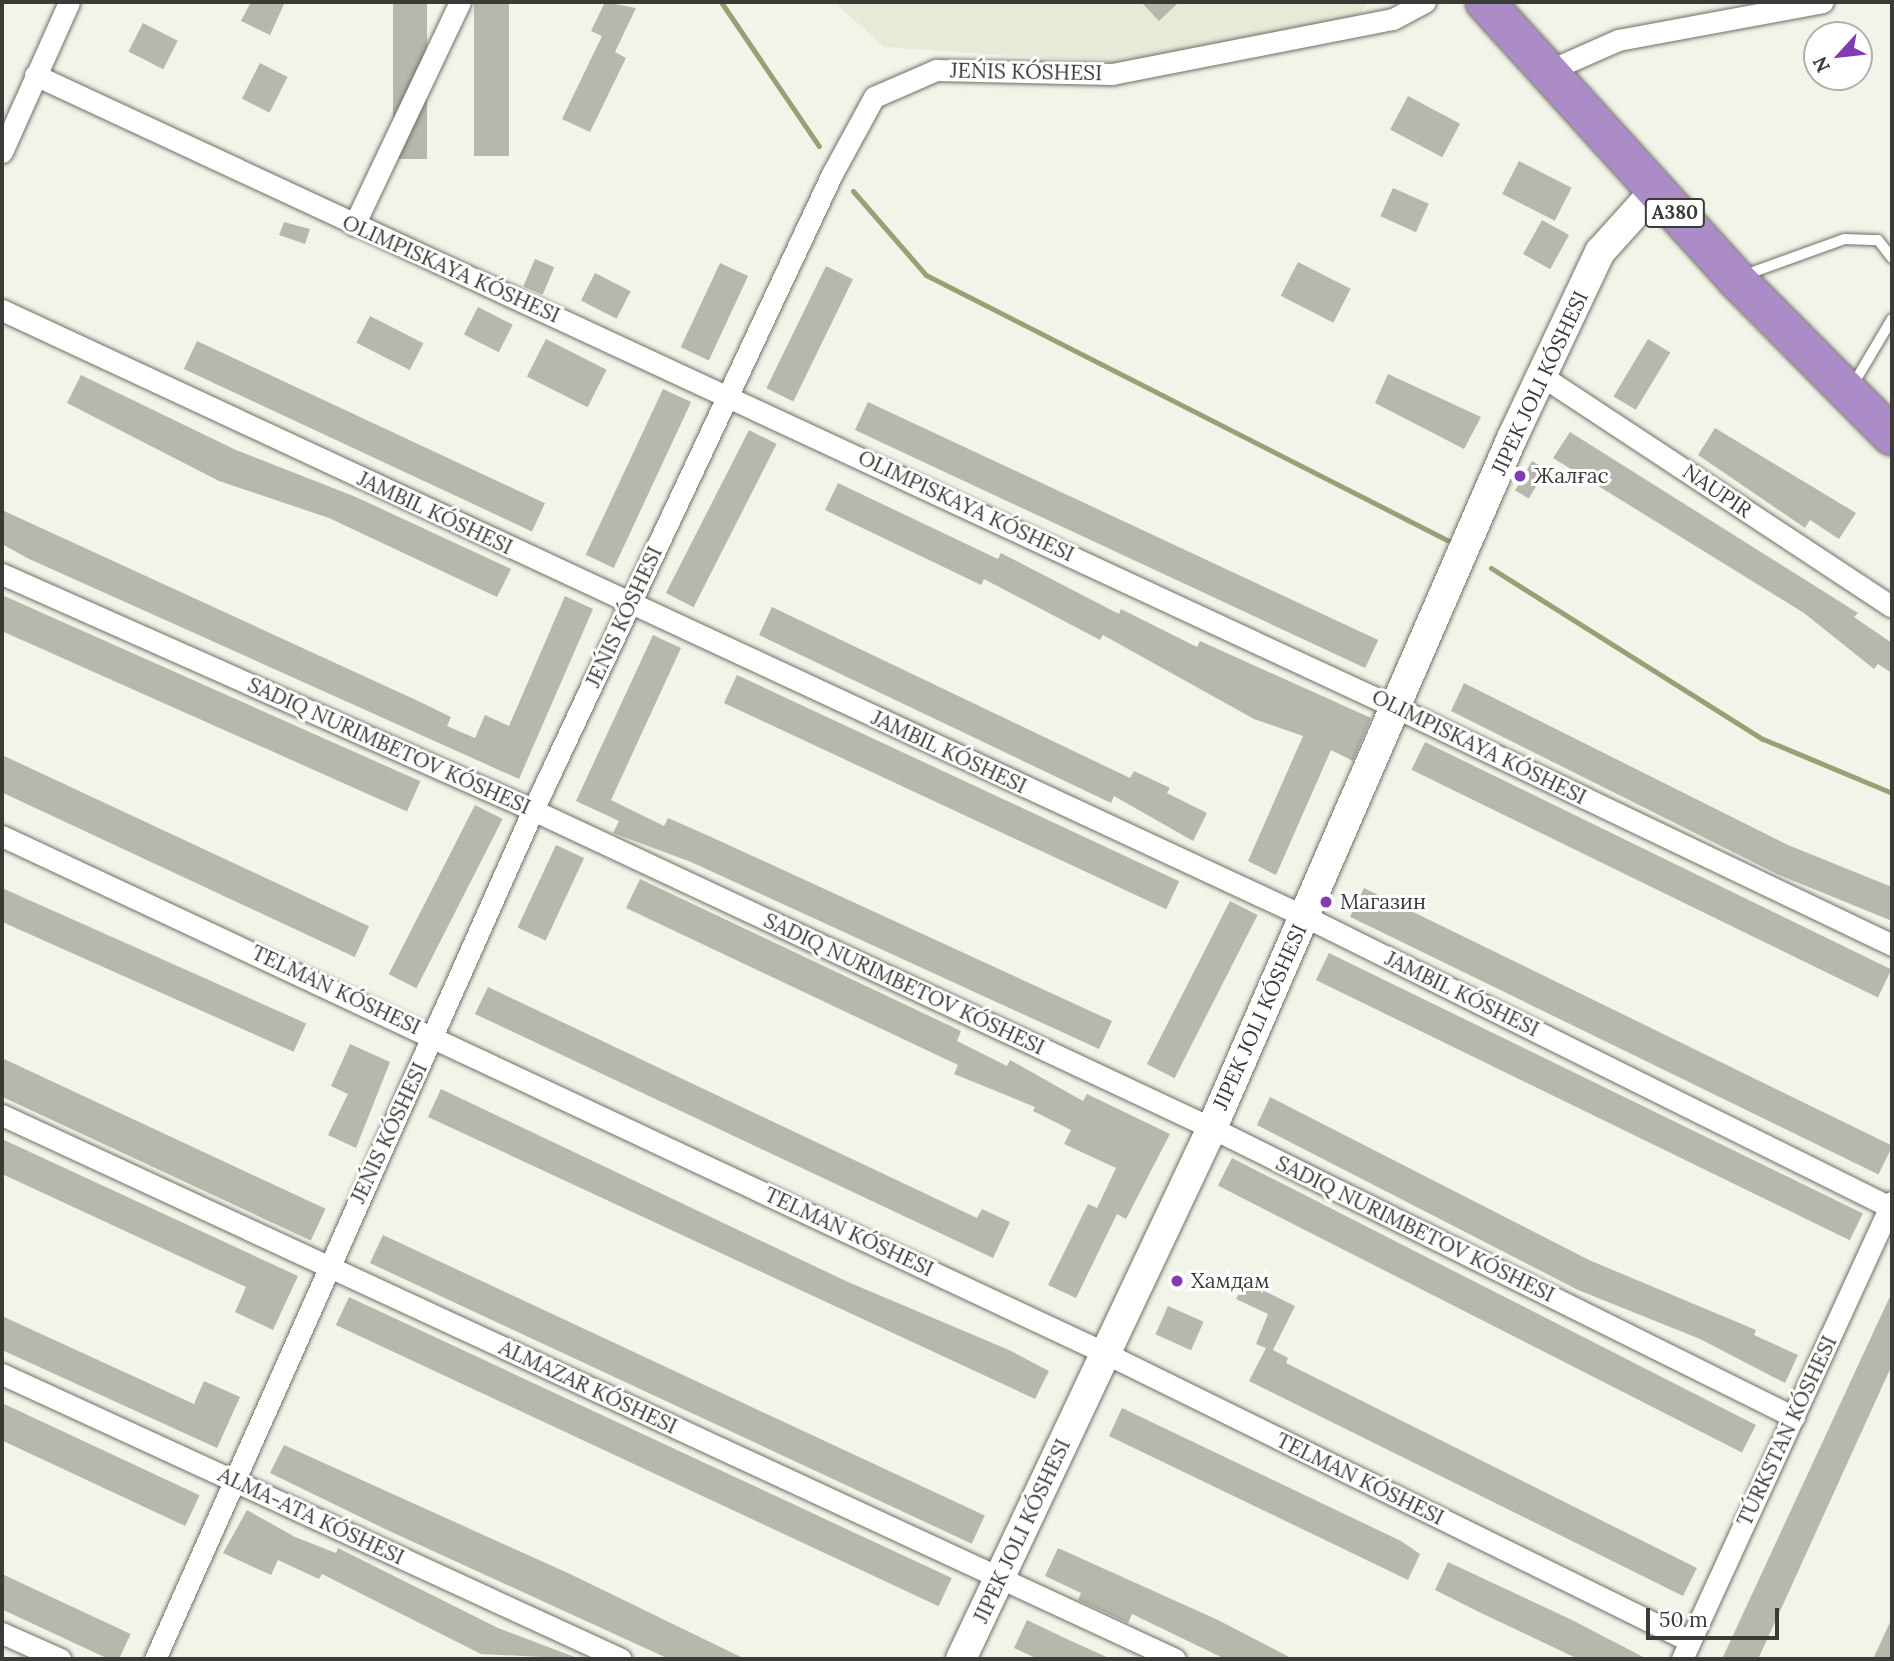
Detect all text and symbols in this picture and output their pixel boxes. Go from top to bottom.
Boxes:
north arrow [1803,21,1873,91]
text: N [1807,53,1835,77]
street label: JEŃIS KÓSHESI [950,58,1102,86]
road number: A380 [1644,197,1706,228]
street label: OLIMPISKAYA KÓSHESI [338,210,564,328]
street label: JIPEK JOLI KÓSHESI [1486,287,1594,479]
street label: OLIMPISKAYA KÓSHESI [854,445,1078,567]
street label: NAUPIR [1678,459,1756,523]
place label: Жалғас [1534,463,1609,489]
street label: JAMBIL KÓSHESI [354,466,516,560]
marker: Жалғас [1512,468,1528,484]
street label: JEŃIS KÓSHESI [580,543,668,691]
street label: SADIQ NURIMBETOV KÓSHESI [244,672,534,820]
street label: OLIMPISKAYA KÓSHESI [1368,684,1590,810]
street label: JAMBIL KÓSHESI [868,705,1030,799]
place label: Магазин [1340,889,1426,915]
marker: Магазин [1318,894,1334,910]
street label: SADIQ NURIMBETOV KÓSHESI [760,908,1048,1060]
street label: JIPEK JOLI KÓSHESI [1208,920,1312,1114]
street label: TELMAN KÓSHESI [248,940,424,1040]
street label: JAMBIL KÓSHESI [1381,946,1543,1042]
street label: JEŃIS KÓSHESI [345,1059,433,1207]
street label: SADIQ NURIMBETOV KÓSHESI [1272,1150,1558,1308]
street label: TELMAN KÓSHESI [761,1182,937,1282]
place label: Хамдам [1191,1268,1270,1294]
marker: Хамдам [1169,1273,1185,1289]
street label: TÚRKSTAN KÓSHESI [1732,1332,1842,1530]
street label: ALMAZAR KÓSHESI [495,1335,681,1439]
street label: TELMAN KÓSHESI [1272,1427,1448,1531]
street label: JIPEK JOLI KÓSHESI [968,1435,1076,1627]
street label: ALMA-ATA KÓSHESI [214,1462,408,1570]
scale bar [1649,1594,1782,1638]
text: 50 m [1659,1606,1708,1633]

